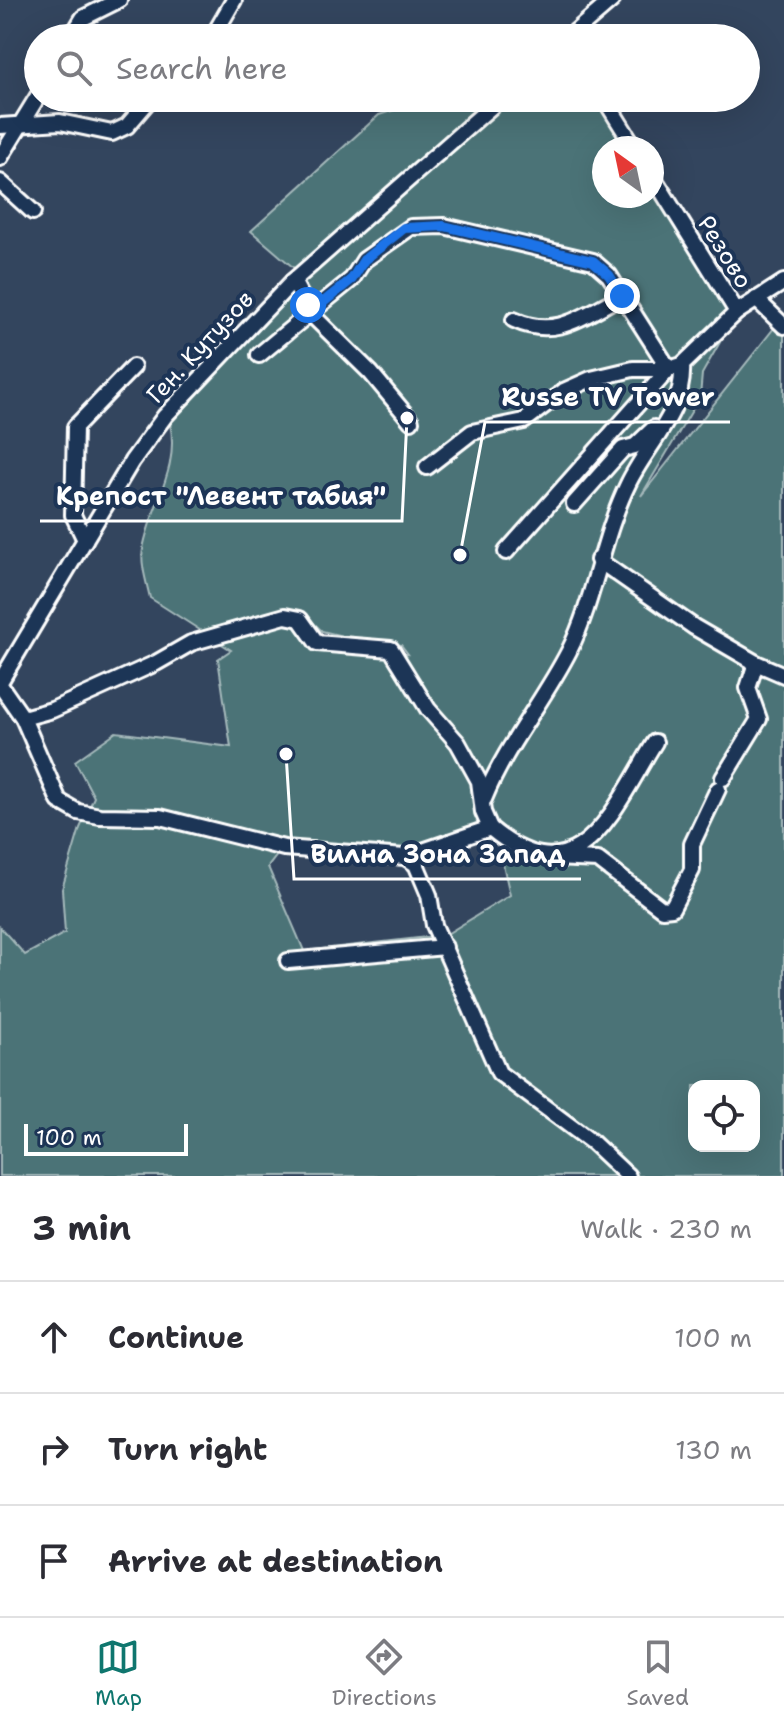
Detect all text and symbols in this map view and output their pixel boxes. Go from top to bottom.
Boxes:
search box [24,24,760,112]
icon: search [52,46,96,90]
text: Search here [116,48,287,89]
north arrow [592,136,664,208]
street label: Резово [690,209,760,295]
route end [604,278,640,314]
street label: Ген. Кутузов [139,284,261,410]
route start [290,287,326,323]
callout: Russe TV Tower [485,372,730,422]
text: Russe TV Tower [501,379,715,414]
callout: Крепост "Левент табия" [40,471,402,521]
text: Крепост "Левент табия" [56,478,386,513]
callout: Вилна Зона Запад [294,829,581,879]
text: Вилна Зона Запад [310,836,566,871]
map controls [688,1080,760,1152]
button: locate [688,1080,760,1152]
scale bar [24,1120,188,1156]
text: 100 m [36,1123,102,1152]
text: 3 min [32,1205,131,1251]
text: Walk · 230 m [580,1211,752,1246]
icon: ahead [32,1315,76,1359]
text: Continue [108,1317,244,1358]
text: 100 m [674,1320,752,1355]
icon: right [32,1427,76,1471]
text: Turn right [108,1429,267,1470]
text: 130 m [675,1432,752,1467]
icon: arrive [32,1539,76,1583]
text: Arrive at destination [108,1541,443,1582]
tab: Map [95,1635,142,1712]
tab: Directions [332,1635,437,1712]
tab: Saved [627,1635,689,1712]

